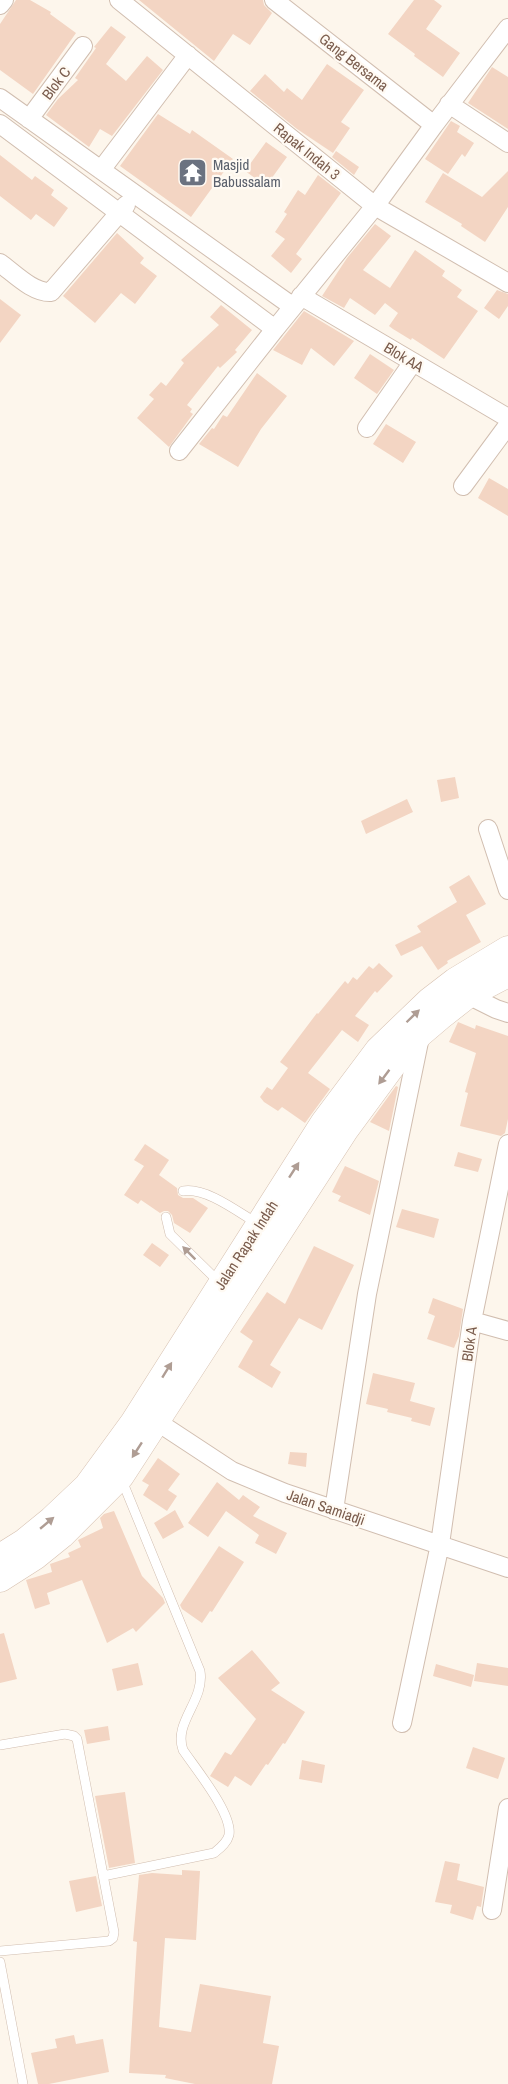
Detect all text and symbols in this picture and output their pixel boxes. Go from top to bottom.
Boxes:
street label: Gang Bersama [315,28,393,96]
street label: Blok C [37,62,75,104]
street label: Rapak Indah 3 [269,118,345,184]
place label: Masjid Babussalam [213,154,281,192]
temple icon: Masjid Babussalam [176,157,208,189]
street label: Blok AA [380,337,429,378]
one-way arrow [405,1009,420,1023]
one-way arrow [378,1069,390,1085]
one-way arrow [288,1161,299,1178]
street label: Jalan Rapak Indah [209,1196,283,1294]
one-way arrow [183,1246,197,1260]
street label: Blok A [456,1324,482,1363]
one-way arrow [161,1361,172,1378]
one-way arrow [132,1442,143,1458]
street label: Jalan Samiadji [284,1484,368,1530]
one-way arrow [39,1516,55,1529]

